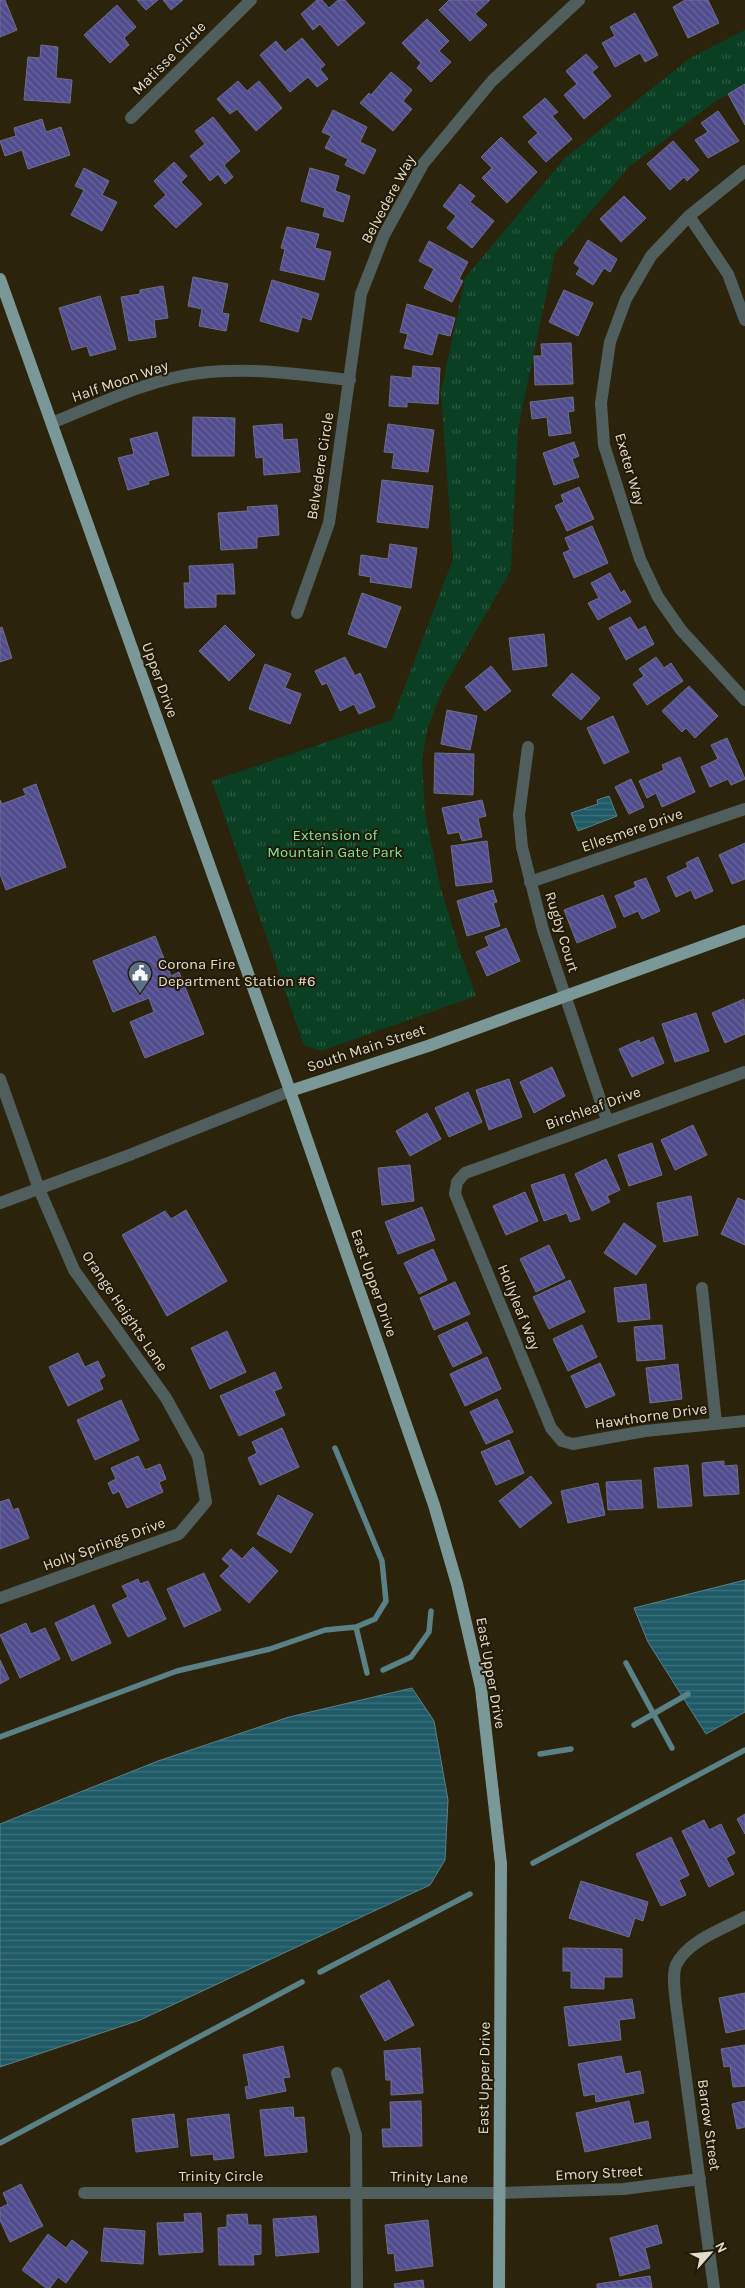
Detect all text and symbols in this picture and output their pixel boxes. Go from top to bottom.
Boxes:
street label: Matisse Circle [128,17,210,99]
street label: Belvedere Way [357,152,419,246]
street label: Half Moon Way [69,356,171,406]
street label: Belvedere Circle [303,411,337,521]
street label: Exeter Way [611,431,649,507]
street label: Upper Drive [138,640,182,720]
street label: Ellesmere Drive [579,804,685,856]
park label: Extension of Mountain Gate Park [267,826,403,861]
street label: Rugby Court [541,889,583,975]
place label: Corona Fire Department Station #6 [158,955,316,990]
public building icon: Corona Fire Department Station #6 [127,960,153,994]
street label: South Main Street [304,1020,428,1076]
street label: Birchleaf Drive [543,1082,643,1134]
street label: East Upper Drive [347,1227,401,1339]
street label: Orange Heights Lane [78,1248,172,1374]
street label: Hollyleaf Way [494,1262,544,1352]
street label: Hawthorne Drive [594,1399,708,1433]
street label: Holly Springs Drive [40,1513,168,1575]
street label: East Upper Drive [472,1616,510,1730]
street label: East Upper Drive [474,2021,494,2135]
street label: Barrow Street [694,2078,724,2172]
street label: Emory Street [555,2162,644,2184]
street label: Trinity Circle [179,2167,263,2185]
street label: Trinity Lane [390,2167,468,2187]
north arrow [685,2228,735,2278]
text: N [711,2239,731,2256]

